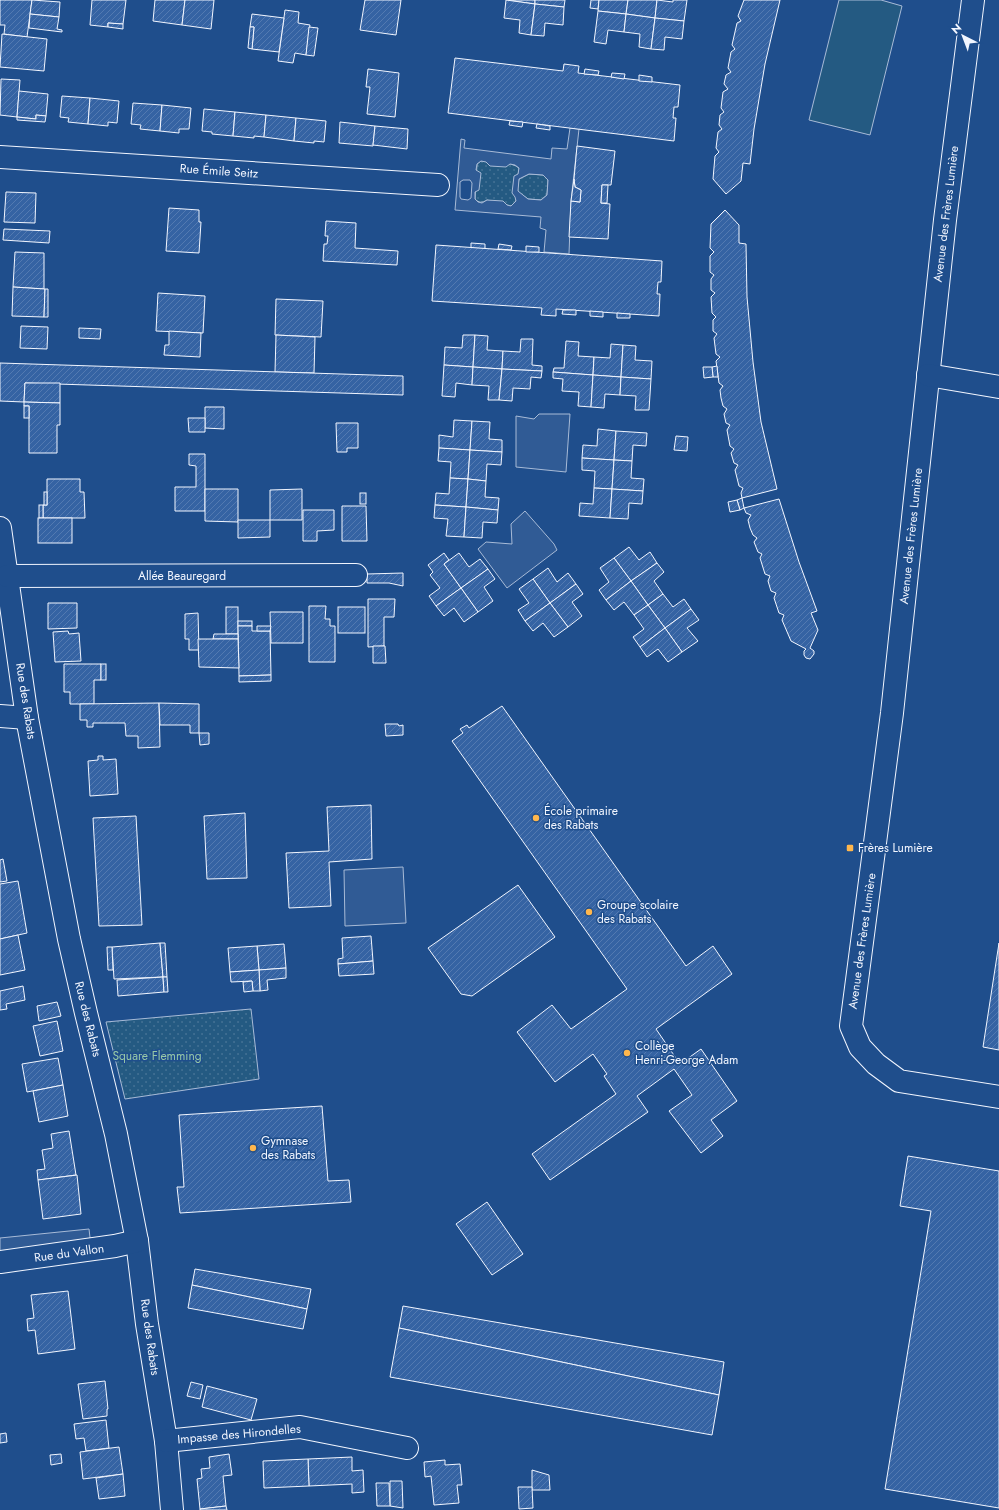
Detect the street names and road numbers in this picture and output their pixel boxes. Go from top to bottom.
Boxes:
street label: Avenue des Frères Lumière [929,145,963,283]
street label: Rue Émile Seitz [179,159,259,183]
street label: Avenue des Frères Lumière [895,467,927,605]
street label: Allée Beauregard [138,567,226,585]
street label: Rue des Rabats [11,662,41,741]
street label: Avenue des Frères Lumière [844,872,880,1010]
street label: Rue des Rabats [70,979,106,1059]
street label: Rue du Vallon [33,1239,105,1267]
street label: Rue des Rabats [136,1298,164,1377]
street label: Impasse des Hirondelles [177,1420,302,1448]

